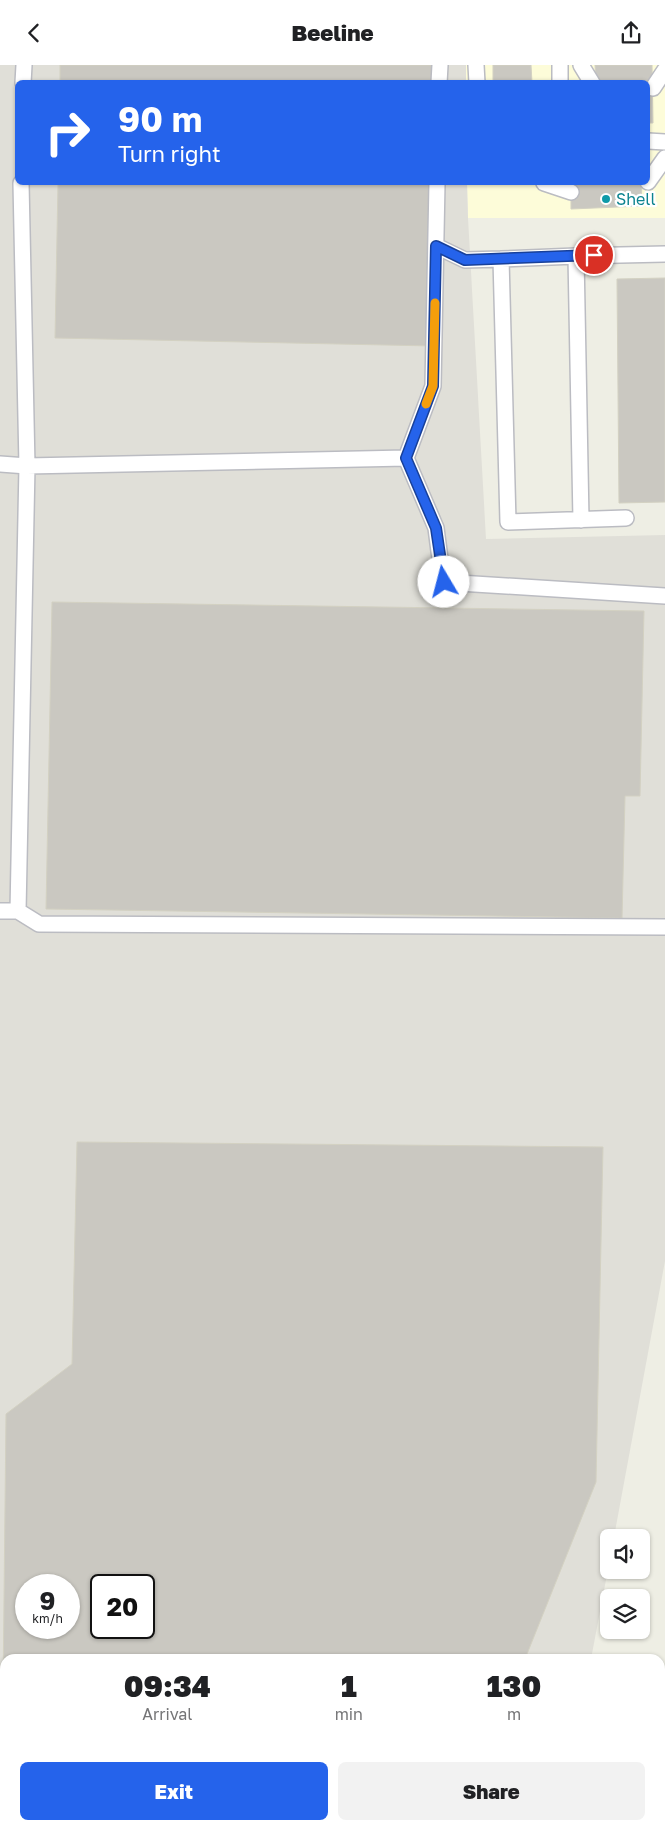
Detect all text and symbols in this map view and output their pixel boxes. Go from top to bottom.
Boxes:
icon: back [20,19,48,47]
text: Beeline [291,19,374,46]
icon: share [617,19,645,47]
text: 90 m [118,98,202,140]
icon: right [35,100,100,165]
text: Turn right [118,140,221,167]
place label: Shell [616,189,656,209]
marker: Shell [600,193,612,205]
pin [573,234,615,276]
icon: arrive [580,241,608,269]
position arrow [417,555,469,607]
map controls [600,1529,650,1639]
button: sound [600,1529,650,1579]
speed limit sign: 20 [90,1574,155,1639]
text: 9 [40,1585,55,1616]
button: layers [600,1589,650,1639]
text: km/h [32,1611,63,1626]
text: 09:34 [124,1668,211,1704]
text: 1 [341,1668,357,1704]
text: 130 [487,1668,541,1704]
text: Arrival [142,1704,192,1724]
text: min [335,1704,363,1724]
text: m [507,1704,521,1724]
button: Exit [20,1762,328,1820]
button: Share [338,1762,645,1820]

